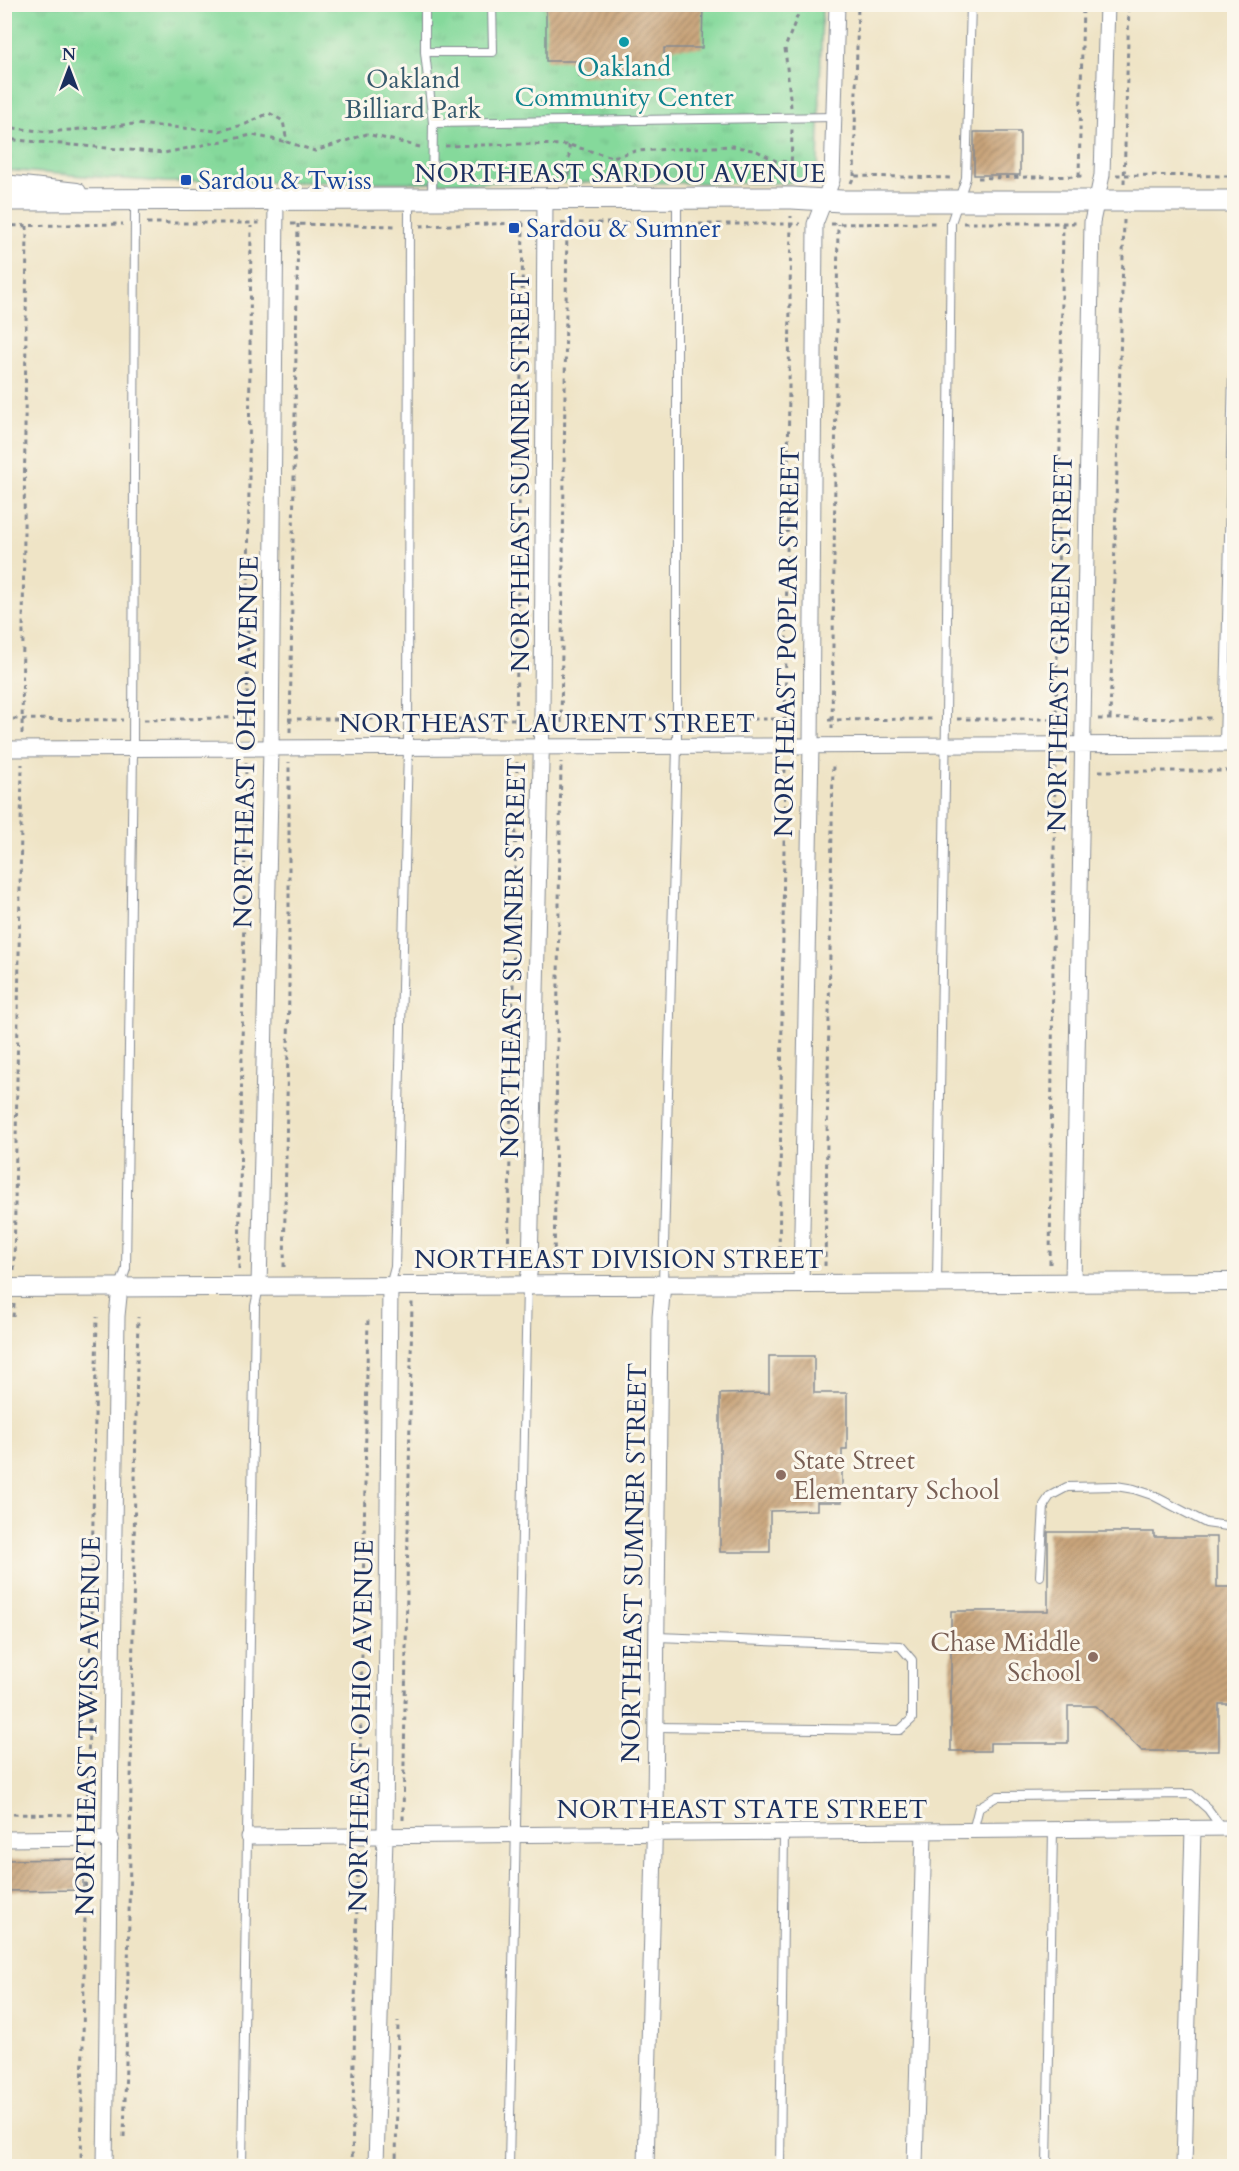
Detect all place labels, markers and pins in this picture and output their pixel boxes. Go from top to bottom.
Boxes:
marker: Oakland Community Center [617,35,631,49]
place label: Oakland Community Center [514,50,734,115]
place label: Sardou & Twiss [198,163,372,198]
marker: Sardou & Twiss [179,173,193,187]
place label: Sardou & Sumner [526,211,721,246]
marker: Sardou & Sumner [507,221,521,235]
place label: State Street Elementary School [793,1443,1000,1508]
marker: State Street Elementary School [774,1468,788,1482]
place label: Chase Middle School [930,1625,1081,1690]
marker: Chase Middle School [1086,1650,1100,1664]

